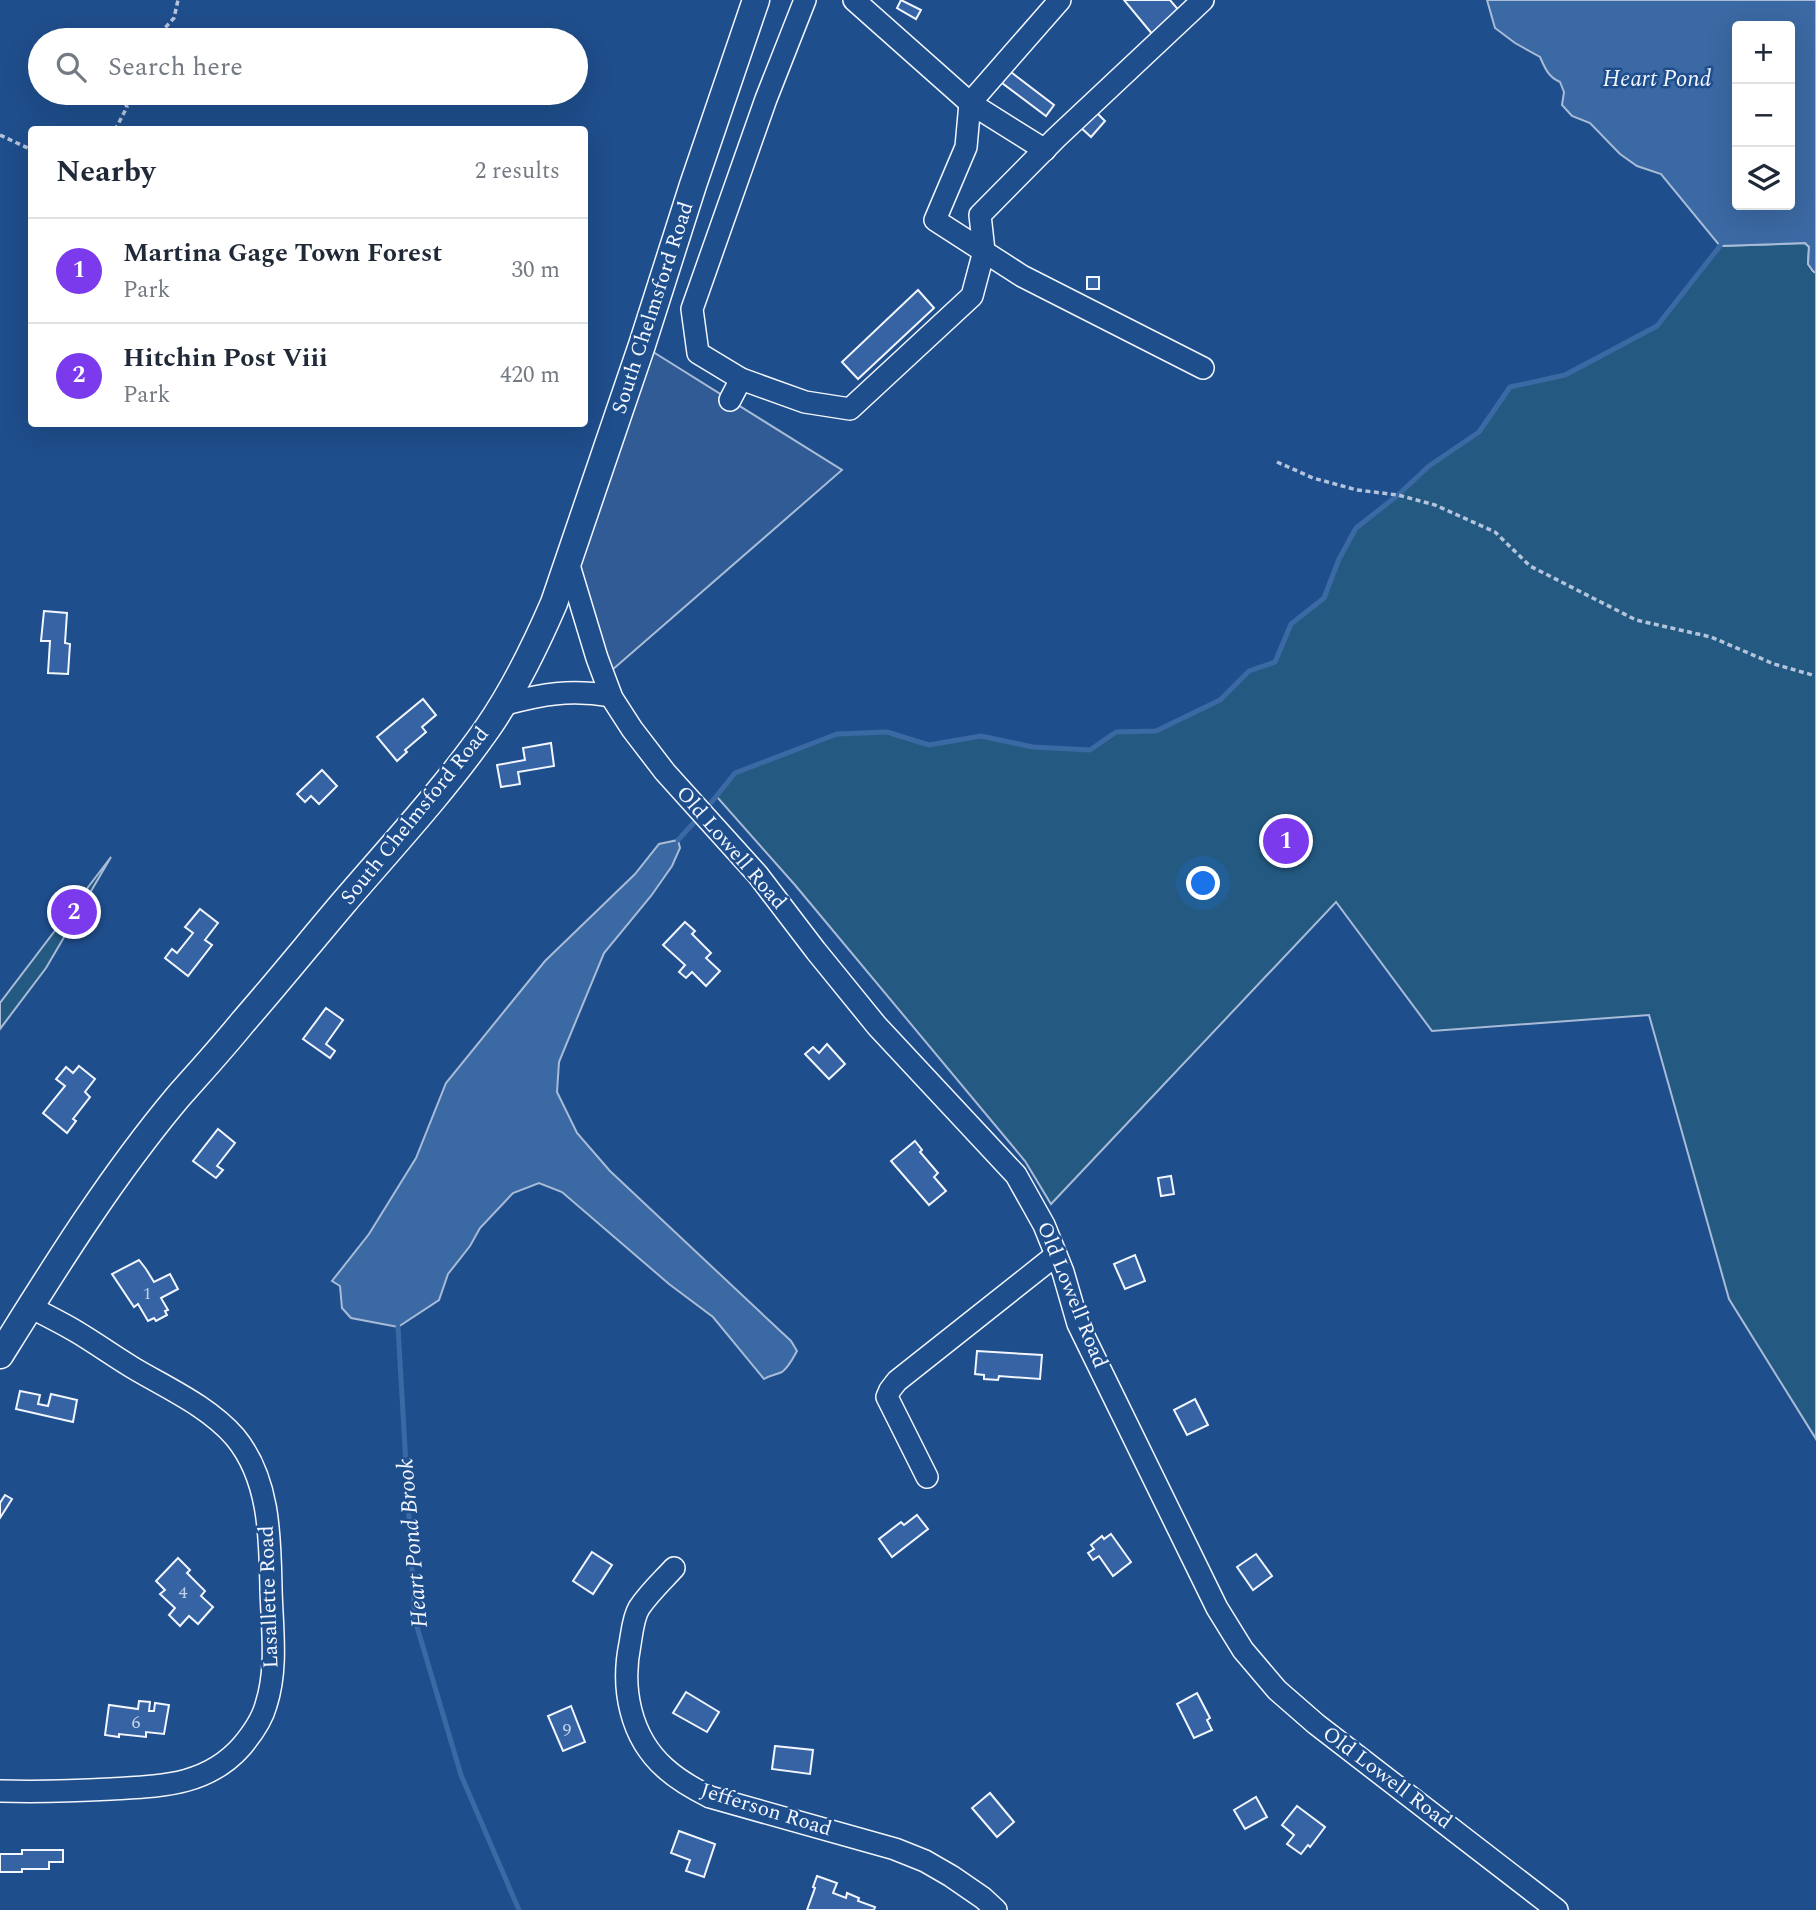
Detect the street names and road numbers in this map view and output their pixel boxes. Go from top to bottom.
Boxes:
street label: South Chelmsford Road [604,198,702,418]
street label: South Chelmsford Road [333,720,497,912]
street label: Old Lowell Road [668,779,794,917]
street label: Old Lowell Road [1028,1217,1116,1373]
street label: Lasallette Road [251,1525,287,1669]
street label: Old Lowell Road [1315,1718,1459,1838]
street label: Jefferson Road [696,1775,836,1845]

